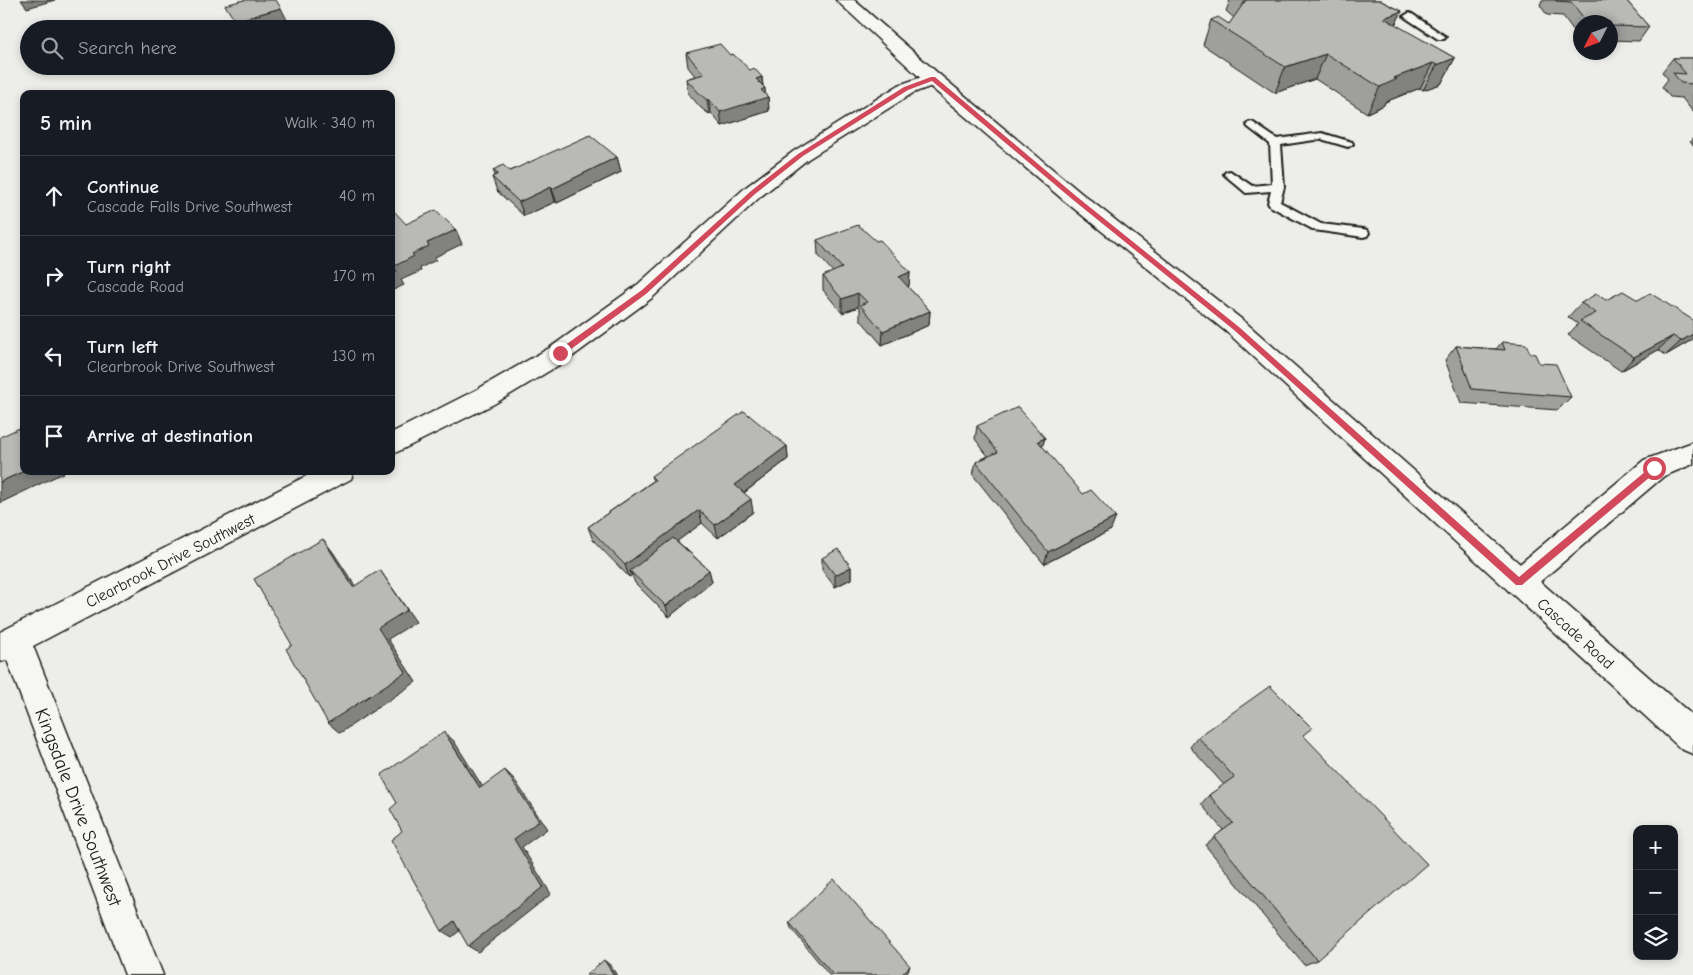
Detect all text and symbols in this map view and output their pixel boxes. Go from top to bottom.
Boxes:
north arrow [1573,15,1618,60]
search box [20,20,395,75]
icon: search [38,34,66,62]
text: Search here [78,37,177,59]
text: 5 min [40,111,92,135]
text: Walk · 340 m [285,114,375,132]
text: Continue [87,176,159,198]
icon: ahead [40,182,68,210]
text: 40 m [339,187,375,205]
text: Cascade Falls Drive Southwest [87,198,292,216]
text: Turn right [87,256,171,278]
icon: right [40,262,68,290]
text: 170 m [333,267,375,285]
text: Cascade Road [87,278,184,296]
text: Turn left [87,336,158,358]
icon: left [40,342,68,370]
route end [549,342,572,365]
text: 130 m [332,347,375,365]
text: Clearbrook Drive Southwest [87,358,275,376]
icon: arrive [40,422,68,450]
text: Arrive at destination [87,425,253,447]
route start [1643,457,1666,480]
street label: Clearbrook Drive Southwest [83,510,258,611]
street label: Cascade Road [1533,595,1617,673]
street label: Kingsdale Drive Southwest [30,705,126,910]
map controls [1633,825,1678,960]
button: + [1633,825,1678,870]
button: − [1633,870,1678,915]
button: layers [1633,915,1678,960]

